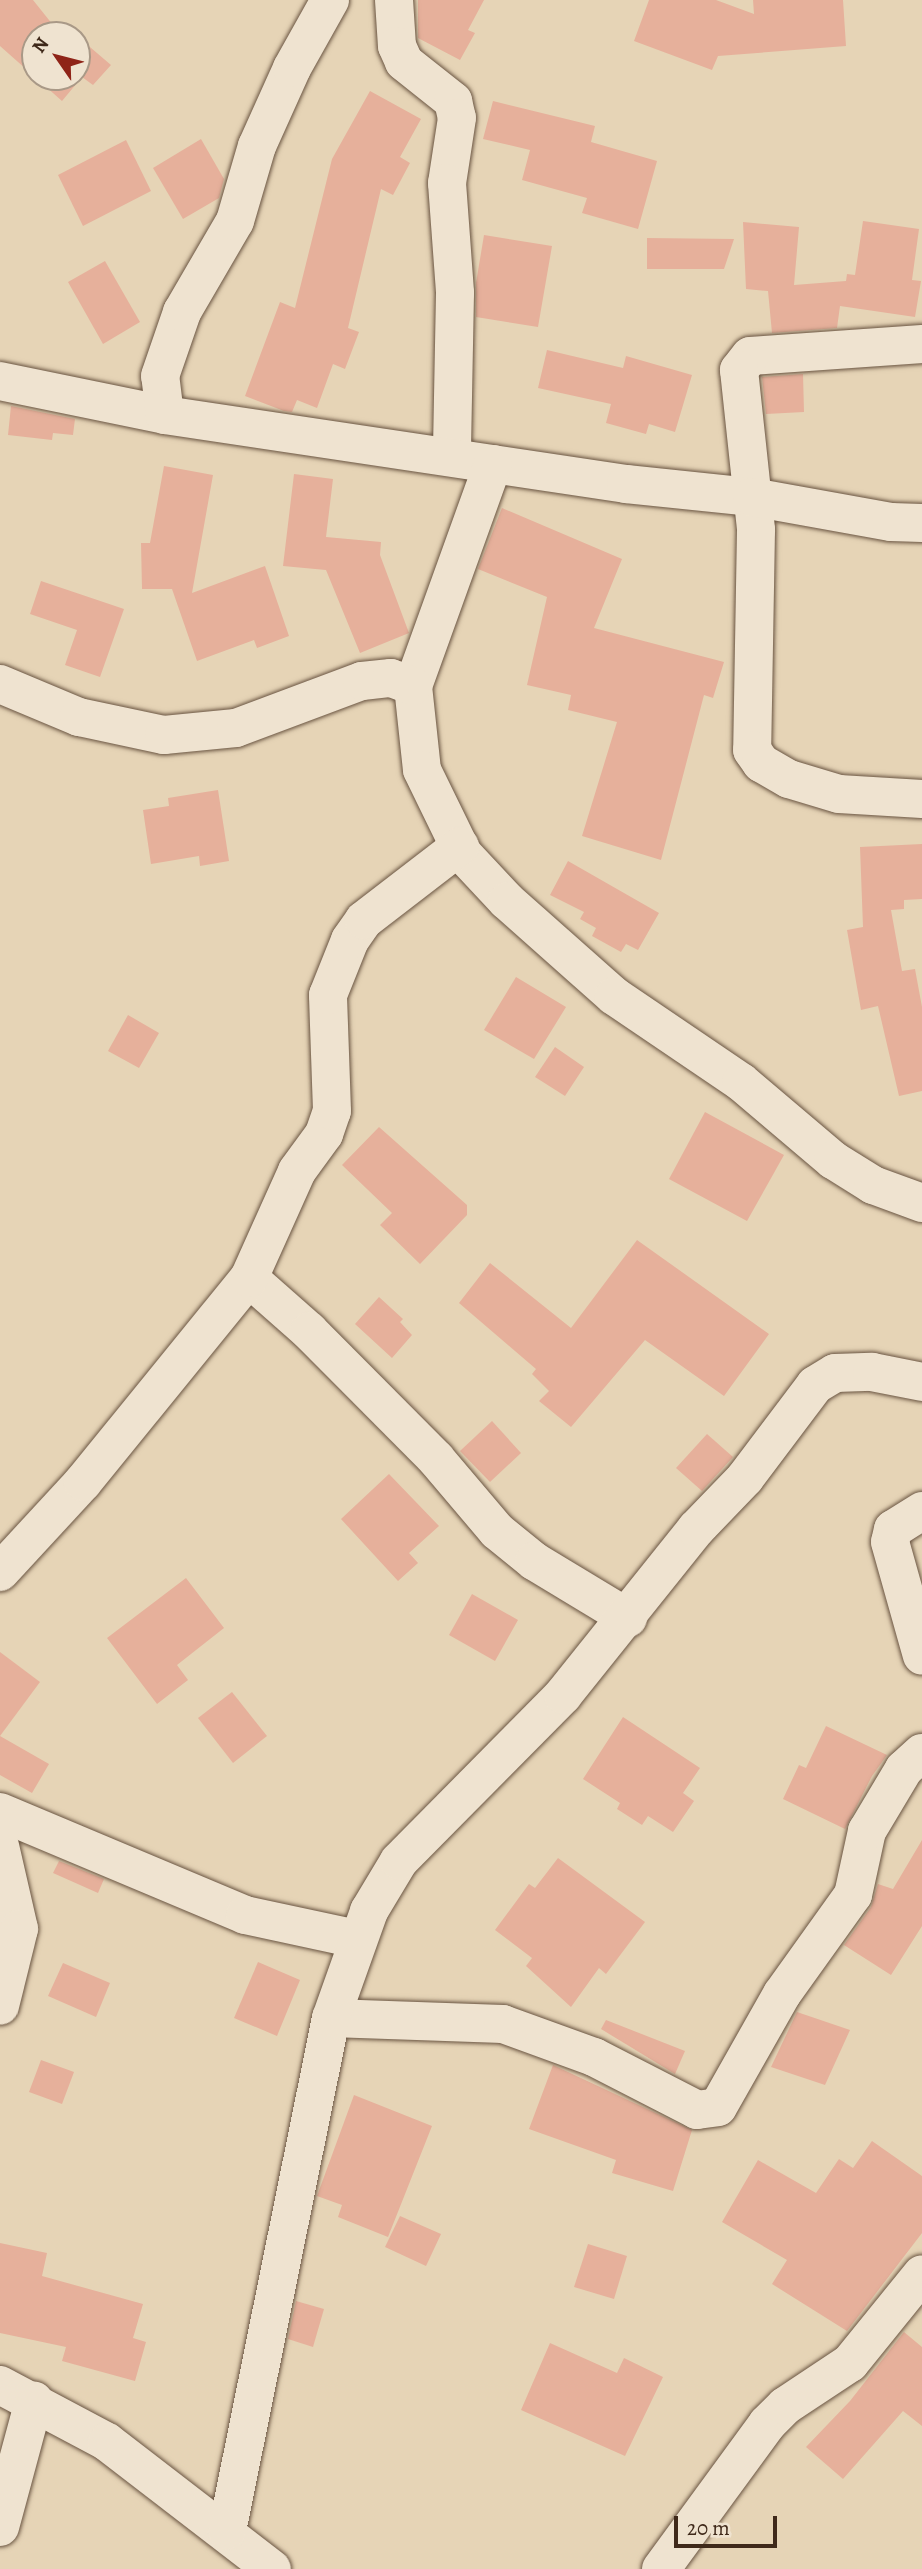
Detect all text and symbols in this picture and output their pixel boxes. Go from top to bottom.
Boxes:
north arrow [21,21,91,91]
text: N [26,32,55,58]
scale bar [677,2502,780,2546]
text: 20 m [687,2514,730,2542]

